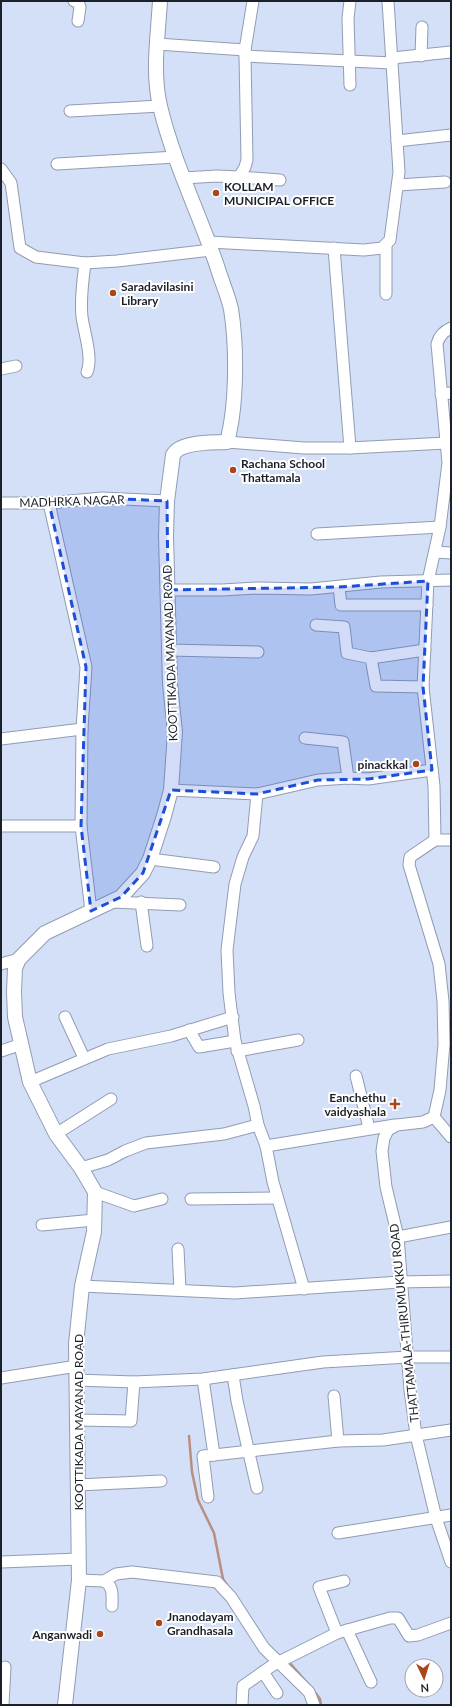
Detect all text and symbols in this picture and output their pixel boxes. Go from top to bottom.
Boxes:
place label: KOLLAM MUNICIPAL OFFICE [224,179,334,208]
marker: KOLLAM MUNICIPAL OFFICE [211,188,221,198]
place label: Saradavilasini Library [121,279,193,308]
marker: Saradavilasini Library [108,288,118,298]
place label: Rachana School Thattamala [241,456,325,485]
marker: Rachana School Thattamala [228,465,238,475]
street label: MADHRKA NAGAR [19,492,125,510]
street label: KOOTTIKADA MAYANAD ROAD [159,565,181,741]
place label: pinackkal [358,757,408,772]
marker: pinackkal [411,759,421,769]
place label: Eanchethu vaidyashala [324,1090,386,1119]
marker: Eanchethu vaidyashala [389,1098,401,1110]
street label: THATTAMALA-THIRUMUKKU ROAD [386,1223,422,1423]
street label: KOOTTIKADA MAYANAD ROAD [71,1334,86,1510]
place label: Jnanodayam Grandhasala [167,1609,234,1638]
marker: Jnanodayam Grandhasala [154,1618,164,1628]
place label: Anganwadi [31,1627,92,1642]
marker: Anganwadi [95,1629,105,1639]
north arrow [404,1658,444,1698]
text: N [420,1682,429,1695]

